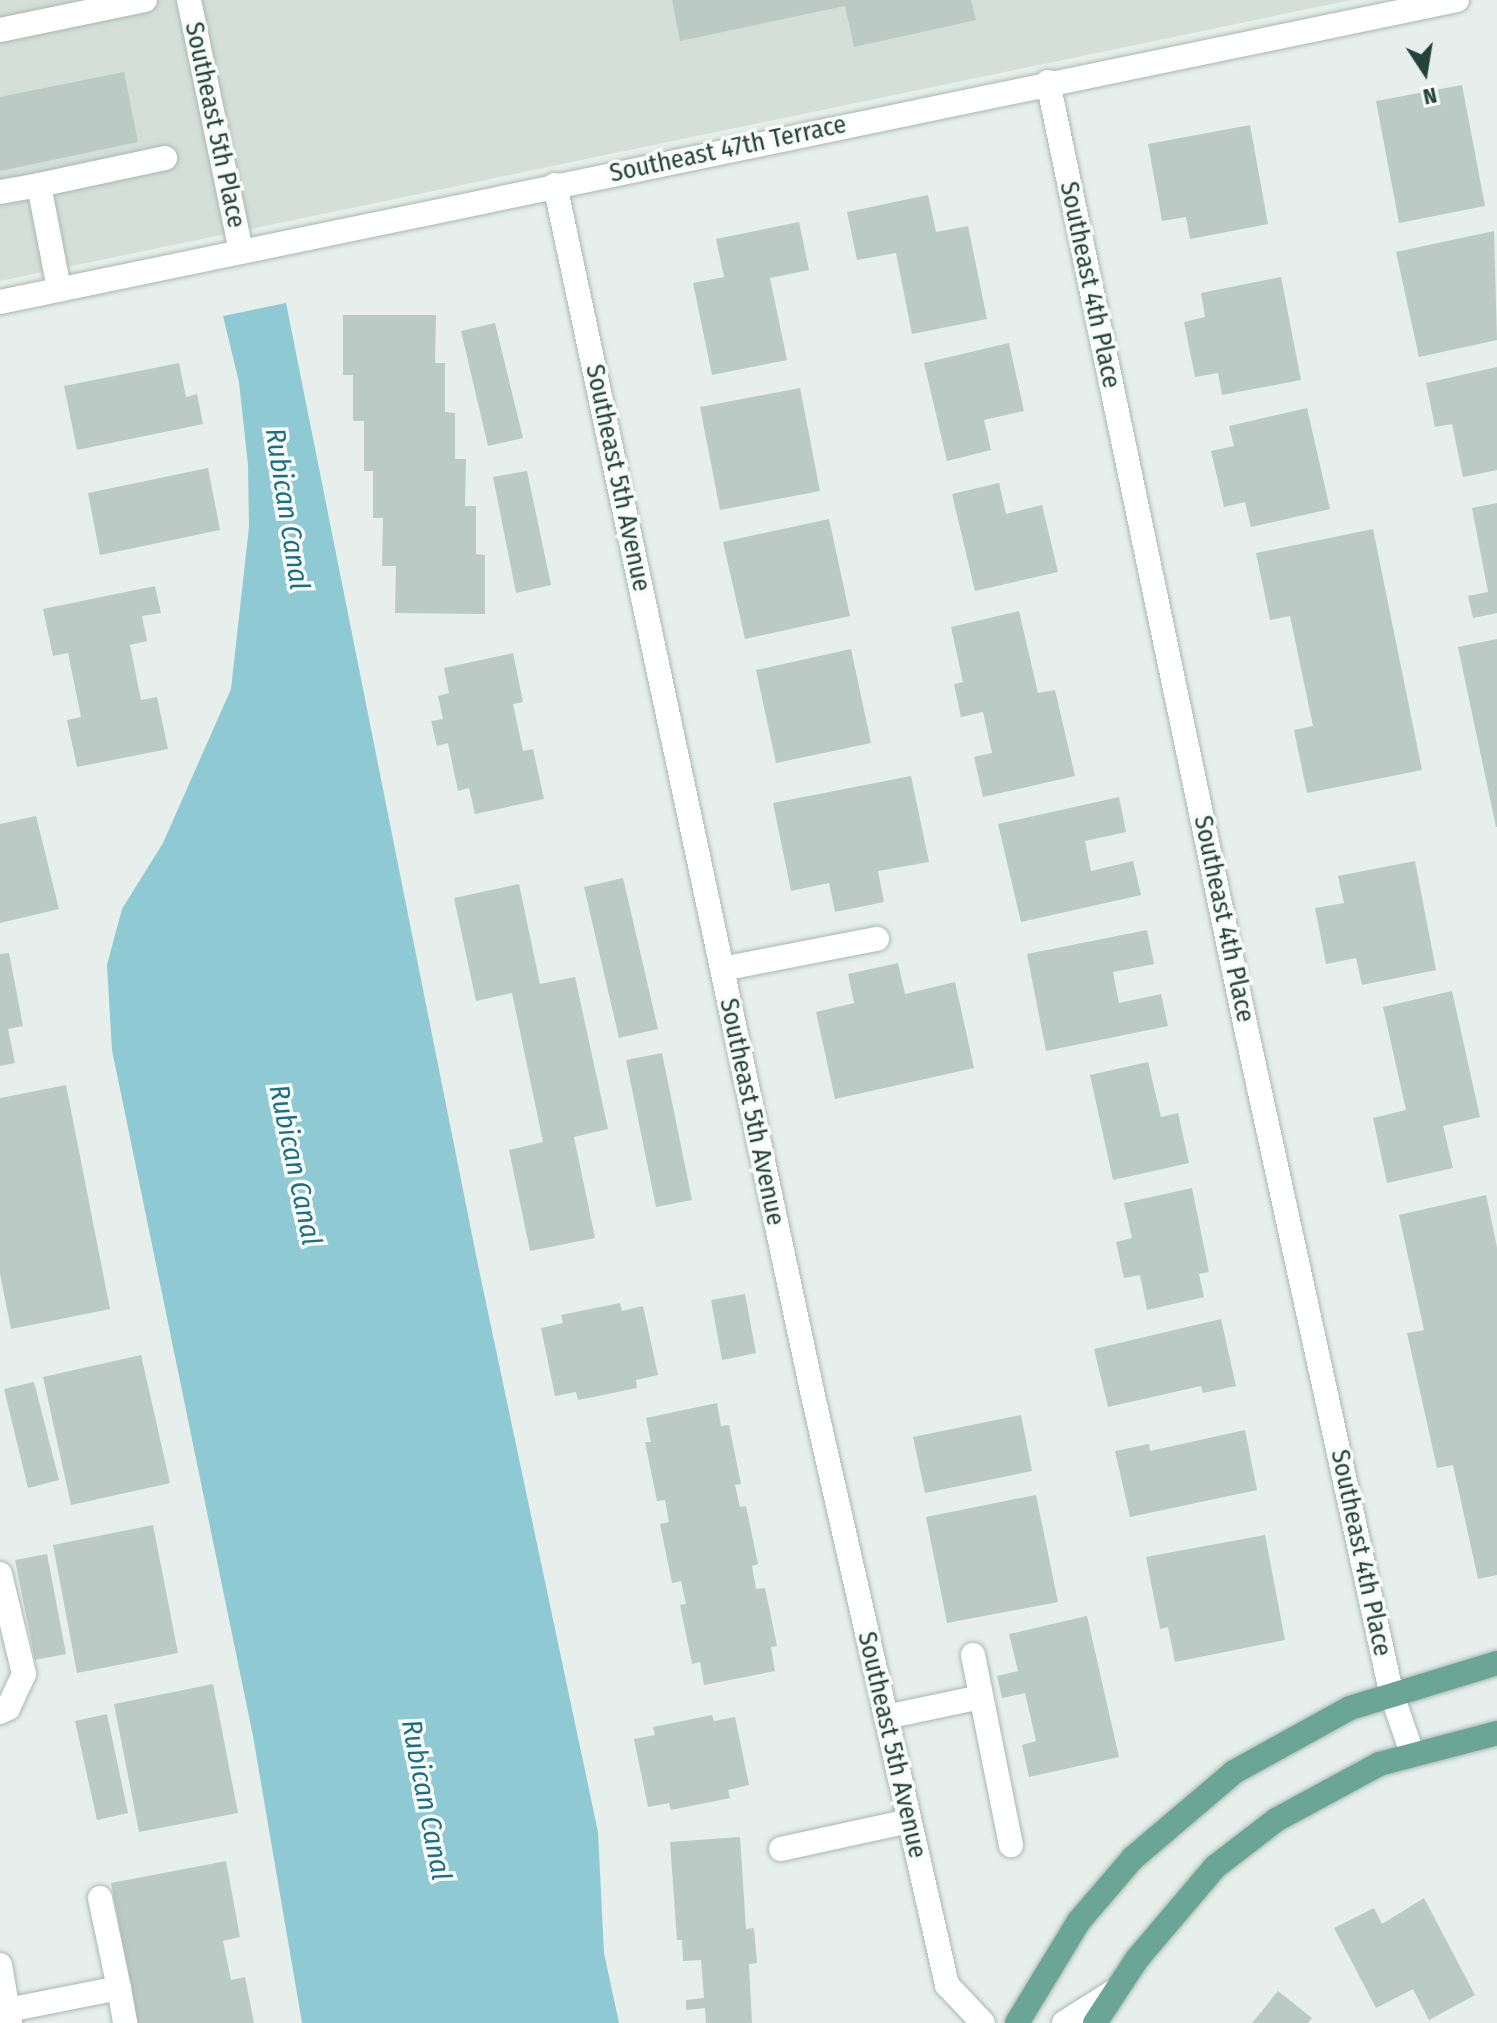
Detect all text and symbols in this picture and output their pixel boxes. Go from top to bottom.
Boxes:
street label: Southeast 5th Place [178,19,252,231]
north arrow [1385,32,1465,112]
text: N [1421,81,1439,111]
street label: Southeast 47th Terrace [607,109,849,189]
street label: Southeast 4th Place [1053,179,1127,391]
street label: Southeast 5th Avenue [579,362,657,594]
water label: Rubican Canal [258,426,316,592]
street label: Southeast 4th Place [1187,813,1261,1025]
street label: Southeast 5th Avenue [713,996,791,1228]
water label: Rubican Canal [262,1082,328,1248]
street label: Southeast 4th Place [1324,1447,1398,1659]
street label: Southeast 5th Avenue [851,1629,933,1861]
water label: Rubican Canal [394,1717,458,1883]

